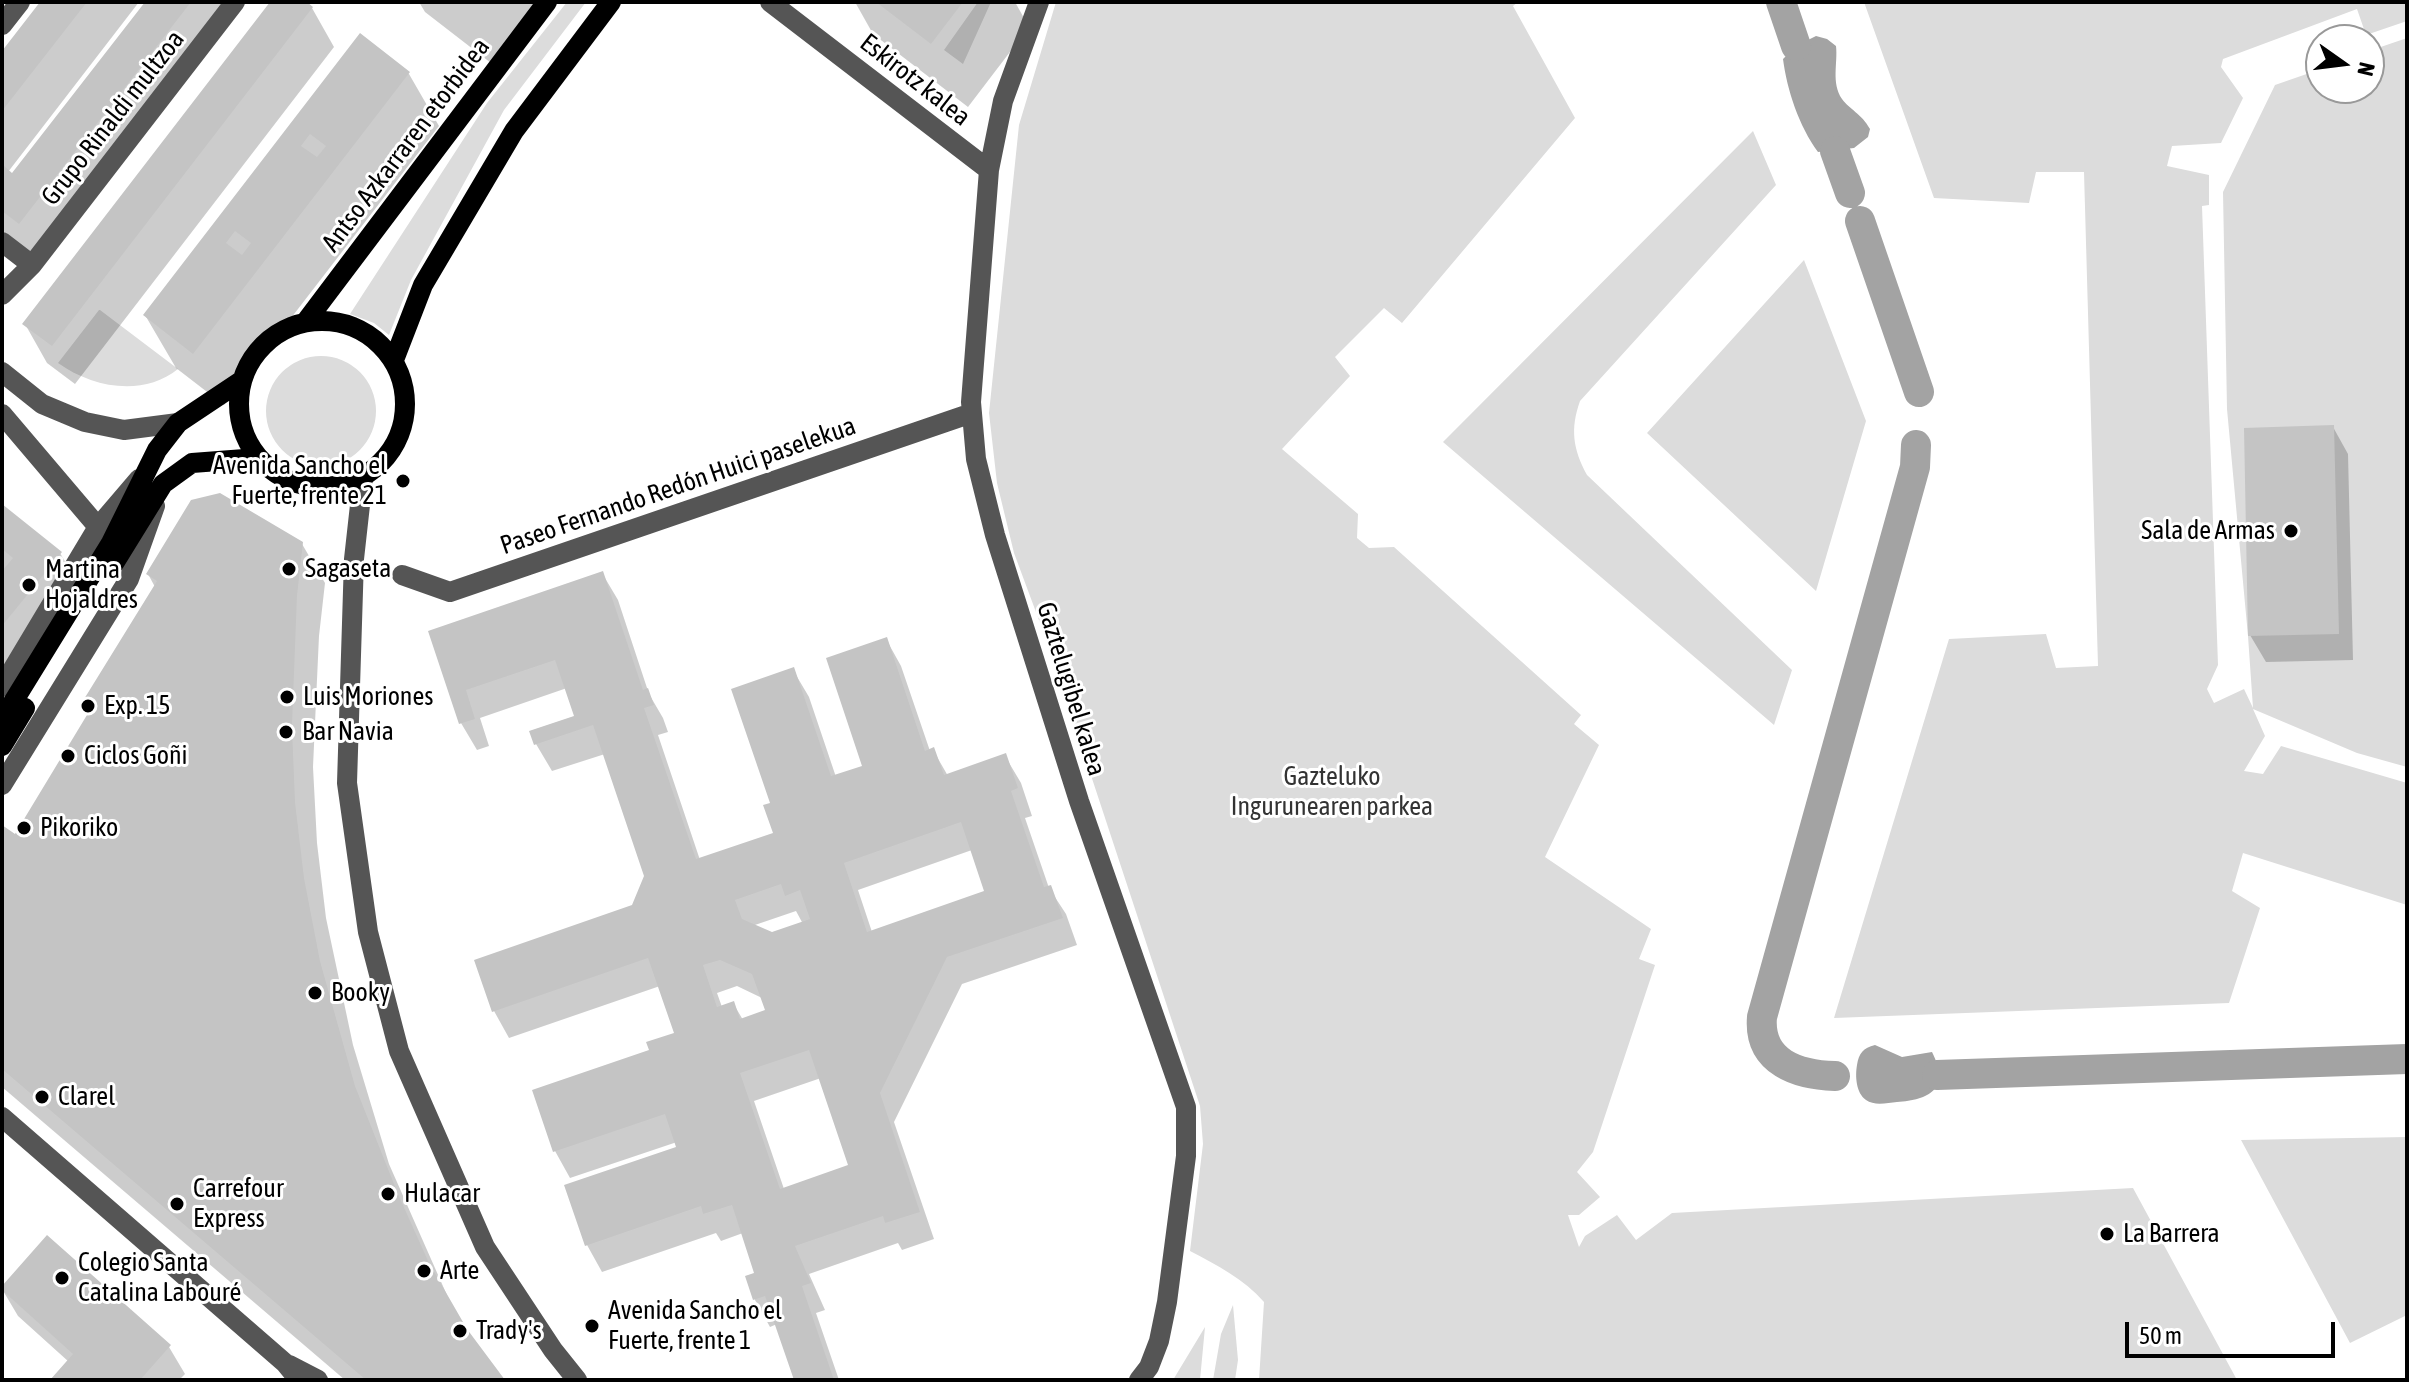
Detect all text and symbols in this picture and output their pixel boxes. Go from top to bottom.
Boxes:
street label: Grupo Rinaldi multzoa [35,24,191,212]
north arrow [2305,24,2385,104]
street label: Eskirotz kalea [854,27,976,133]
street label: Antso Azkarraren etorbidea [315,32,497,258]
text: N [2352,60,2381,79]
street label: Paseo Fernando Redón Huici paselekua [496,410,860,562]
place label: Avenida Sancho el Fuerte, frente 21 [213,450,387,512]
marker: Avenida Sancho el Fuerte, frente 21 [394,472,412,490]
place label: Sala de Armas [2141,515,2275,547]
marker: Sala de Armas [2282,522,2300,540]
place label: Sagaseta [305,553,391,585]
place label: Martina Hojaldres [45,554,138,616]
marker: Sagaseta [280,560,298,578]
marker: Martina Hojaldres [20,576,38,594]
street label: Gaztelugibel kalea [1030,599,1112,779]
place label: Luis Moriones [303,681,433,713]
marker: Luis Moriones [278,688,296,706]
place label: Exp. 15 [104,690,171,722]
marker: Exp. 15 [79,697,97,715]
place label: Bar Navia [302,716,394,748]
marker: Bar Navia [277,723,295,741]
place label: Ciclos Goñi [84,740,187,772]
marker: Ciclos Goñi [59,747,77,765]
park label: Gazteluko Ingurunearen parkea [1231,761,1433,822]
place label: Pikoriko [40,812,118,844]
marker: Pikoriko [15,819,33,837]
place label: Booky [331,977,390,1009]
marker: Booky [306,984,324,1002]
place label: Clarel [58,1081,115,1113]
marker: Clarel [33,1088,51,1106]
place label: Carrefour Express [193,1173,284,1234]
place label: Hulacar [404,1178,480,1210]
marker: Hulacar [379,1185,397,1203]
marker: Carrefour Express [168,1195,186,1213]
place label: La Barrera [2123,1218,2220,1250]
marker: La Barrera [2098,1225,2116,1243]
place label: Colegio Santa Catalina Labouré [78,1247,241,1308]
place label: Arte [440,1255,479,1287]
marker: Arte [415,1262,433,1280]
marker: Colegio Santa Catalina Labouré [53,1269,71,1287]
place label: Avenida Sancho el Fuerte, frente 1 [608,1295,782,1356]
scale bar [2129,1306,2339,1356]
place label: Trady's [476,1315,542,1347]
marker: Avenida Sancho el Fuerte, frente 1 [583,1317,601,1335]
marker: Trady's [451,1322,469,1340]
text: 50 m [2139,1322,2182,1349]

